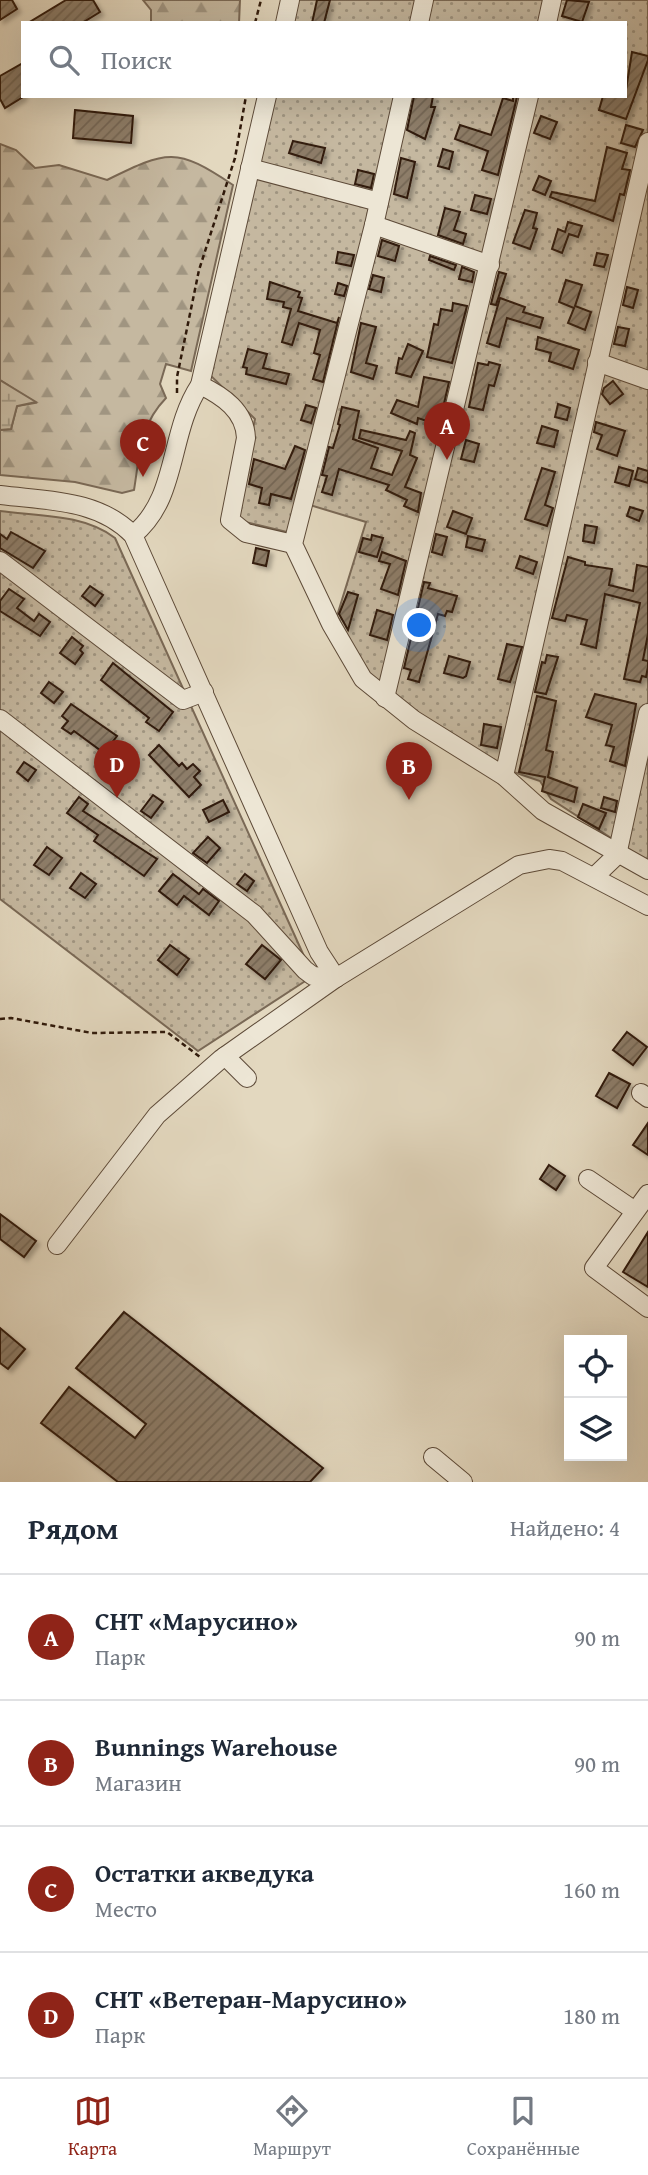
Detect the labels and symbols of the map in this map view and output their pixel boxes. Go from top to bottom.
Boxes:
pin: A [424,402,470,460]
pin: C [120,419,166,477]
your location [402,608,436,642]
pin: D [94,740,140,798]
pin: B [386,742,432,800]

